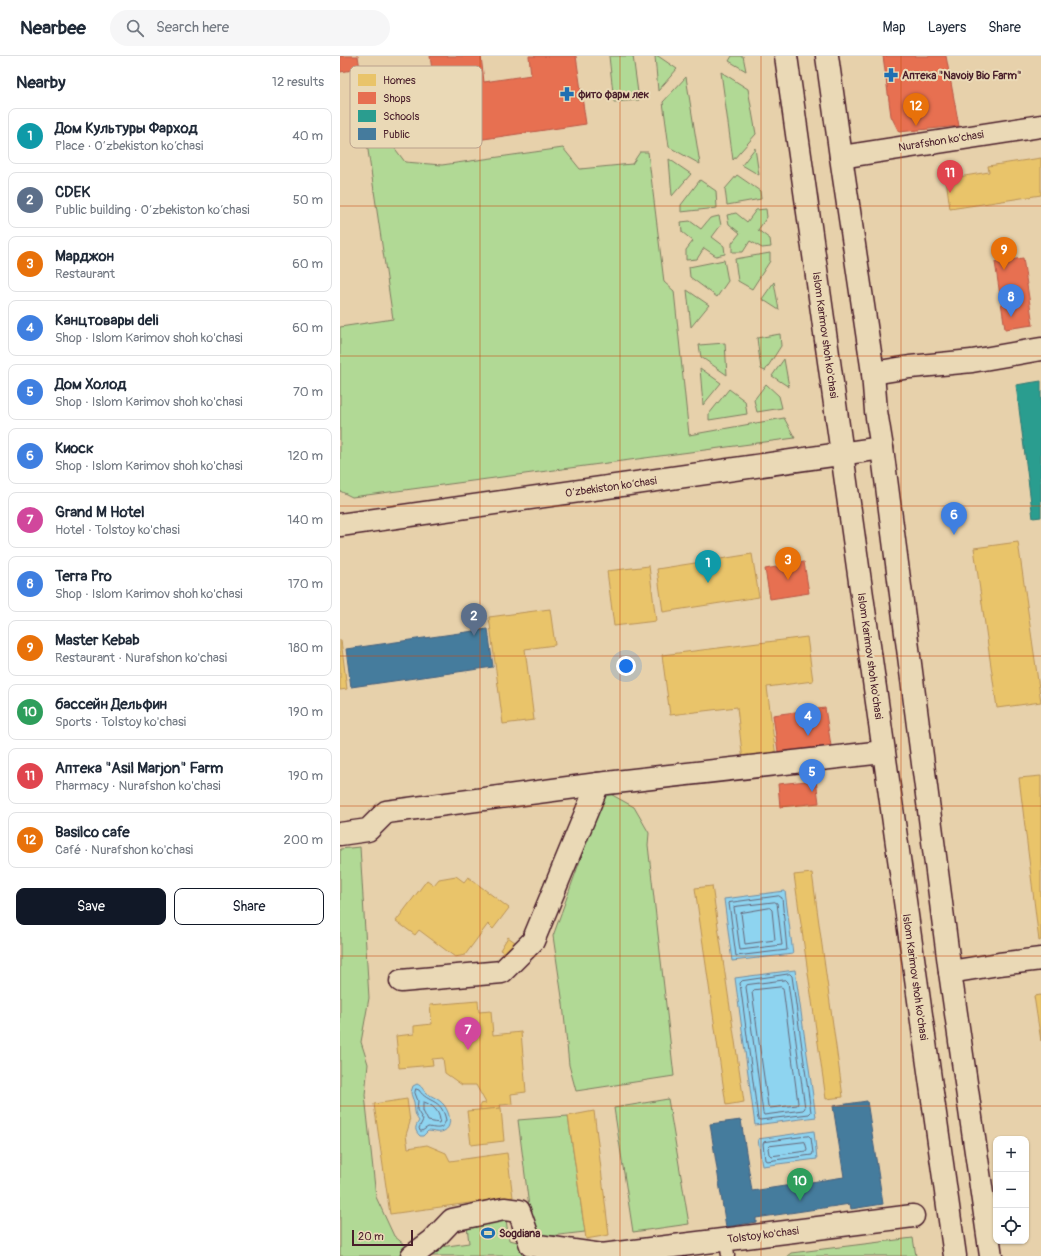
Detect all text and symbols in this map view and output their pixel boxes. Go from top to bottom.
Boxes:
search box [110,10,390,46]
text: Nearbee [20,16,86,40]
icon: search [124,17,146,39]
text: Search here [156,18,229,37]
text: Map [883,19,906,36]
text: Layers [928,19,966,36]
text: Share [988,19,1021,36]
legend [350,66,482,148]
pharmacy icon: Аптека "Navoiy Bio Farm" [883,67,899,83]
place label: Аптека "Navoiy Bio Farm" [902,69,1021,82]
text: Nearby [16,72,65,93]
text: 12 results [272,74,324,90]
text: Homes [383,74,416,87]
pharmacy icon: фито фарм лек [559,86,575,102]
place label: фито фарм лек [578,88,649,101]
text: Shops [383,92,411,105]
pin: 12 [903,93,929,126]
text: Schools [383,110,420,123]
text: Дом Культуры Фарход [55,119,198,138]
text: 1 [27,128,33,144]
text: 40 m [292,128,323,144]
text: Public [383,128,411,141]
street label: Nurafshon ko'chasi [897,128,985,154]
text: Place · O‘zbekiston ko‘chasi [55,138,203,154]
pin: 11 [937,160,963,193]
text: CDEK [55,183,90,202]
text: 2 [26,192,34,208]
text: 50 m [293,192,323,208]
text: Public building · O‘zbekiston ko‘chasi [55,202,250,218]
pin: 9 [991,237,1017,270]
text: Марджон [55,247,114,266]
text: 3 [26,256,34,272]
text: 60 m [292,256,323,272]
text: Restaurant [55,266,115,282]
street label: Islom Karimov shoh ko'chasi [810,271,840,399]
pin: 8 [998,284,1024,317]
text: Канцтовары deli [55,311,159,330]
text: 4 [26,320,34,336]
text: 60 m [292,320,323,336]
text: Shop · Islom Karimov shoh ko'chasi [55,330,243,346]
text: Дом Холод [55,375,126,394]
text: 5 [26,384,34,400]
text: 70 m [293,384,323,400]
text: Shop · Islom Karimov shoh ko'chasi [55,394,243,410]
text: Киоск [55,439,94,458]
text: 6 [26,448,34,464]
text: 120 m [287,448,323,464]
text: Shop · Islom Karimov shoh ko'chasi [55,458,243,474]
street label: O‘zbekiston ko‘chasi [564,474,658,500]
pin: 6 [941,502,967,535]
text: Grand M Hotel [55,503,145,522]
text: 7 [27,512,33,528]
text: 140 m [287,512,323,528]
text: Hotel · Tolstoy ko'chasi [55,522,180,538]
pin: 3 [775,547,801,580]
pin: 1 [695,550,721,583]
text: Terra Pro [55,567,112,586]
text: 8 [27,576,33,592]
text: 170 m [288,576,323,592]
text: Shop · Islom Karimov shoh ko'chasi [55,586,243,602]
street label: Islom Karimov shoh ko'chasi [855,592,885,720]
pin: 2 [461,603,487,636]
text: Master Kebab [55,631,140,650]
text: 9 [27,640,33,656]
text: 180 m [288,640,323,656]
text: Restaurant · Nurafshon ko'chasi [55,650,227,666]
your location [616,656,636,676]
text: бассейн Дельфин [55,695,167,714]
pin: 4 [795,703,821,736]
text: 10 [23,704,37,720]
text: 190 m [288,704,323,720]
text: Sports · Tolstoy ko'chasi [55,714,186,730]
text: Аптека "Asil Marjon" Farm [55,759,223,778]
pin: 5 [799,759,825,792]
text: 11 [25,768,35,784]
text: 190 m [288,768,323,784]
text: Pharmacy · Nurafshon ko'chasi [55,778,221,794]
text: Basilco cafe [55,823,130,842]
text: 12 [24,832,36,848]
text: 200 m [284,832,323,848]
text: Café · Nurafshon ko'chasi [55,842,193,858]
button: Save [16,888,166,925]
button: Share [174,888,324,925]
street label: Islom Karimov shoh ko'chasi [900,913,930,1041]
pin: 7 [455,1017,481,1050]
map controls [993,1136,1029,1244]
button: + [993,1136,1029,1172]
pin: 10 [787,1168,813,1201]
button: − [993,1172,1029,1208]
button: locate [993,1208,1029,1244]
street label: Tolstoy ko'chasi [727,1224,800,1246]
sports icon: Sogdiana [480,1225,496,1241]
place label: Sogdiana [499,1227,540,1240]
scale bar [352,1228,413,1247]
text: 20 m [358,1230,384,1243]

